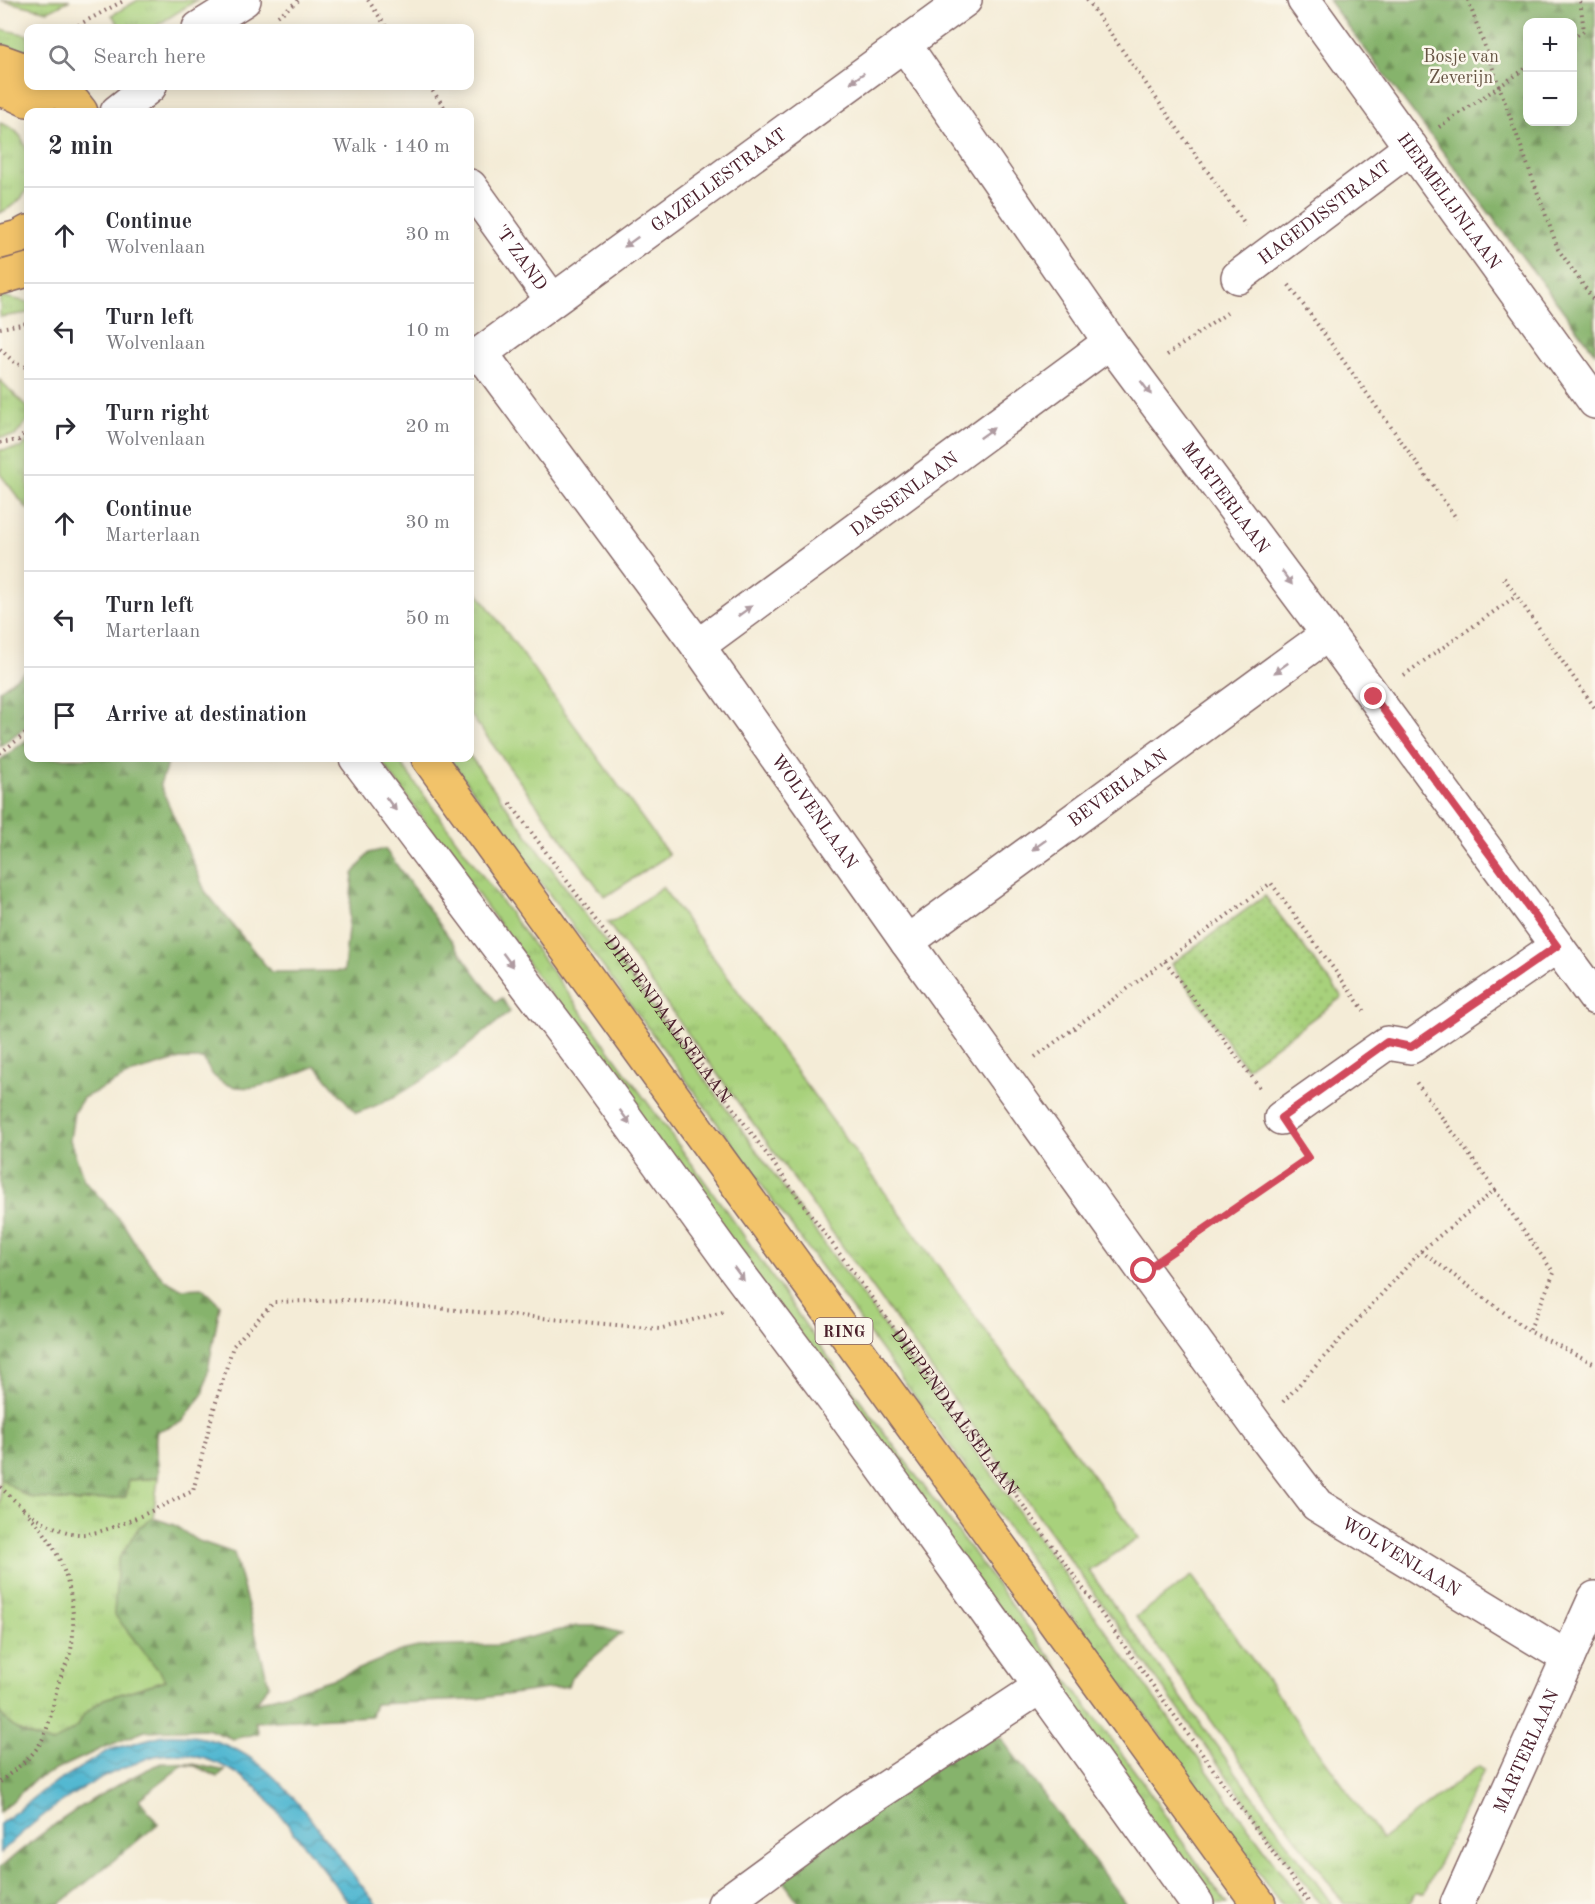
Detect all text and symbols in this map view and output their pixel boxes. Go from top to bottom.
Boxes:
map controls [1523,18,1577,126]
button: + [1523,18,1577,72]
search box [24,24,474,90]
icon: search [45,41,78,74]
text: Search here [93,46,206,68]
park label: Bosje van Zeverijn [1423,48,1499,87]
one-way arrow [850,72,865,84]
button: − [1523,72,1577,126]
street label: GAZELLESTRAAT [648,125,790,236]
street label: HERMELIJNLAAN [1393,130,1504,273]
text: 2 min [48,134,113,160]
text: Walk · 140 m [331,137,450,157]
street label: HAGEDISSTRAAT [1255,158,1395,268]
text: Continue [105,211,192,233]
icon: ahead [48,219,81,252]
street label: 'T ZAND [491,222,550,294]
text: 30 m [405,225,450,245]
one-way arrow [624,236,639,248]
text: Wolvenlaan [105,238,205,258]
text: Turn left [105,307,194,329]
icon: left [48,315,81,348]
text: 10 m [405,321,450,341]
text: Wolvenlaan [105,334,205,354]
one-way arrow [1140,380,1152,396]
text: Turn right [105,403,209,425]
icon: right [48,411,81,444]
text: 20 m [405,417,450,437]
one-way arrow [978,427,994,439]
text: Wolvenlaan [105,430,205,450]
street label: MARTERLAAN [1178,439,1272,557]
street label: DASSENLAAN [847,449,962,540]
text: Continue [105,499,192,521]
icon: ahead [48,507,81,540]
text: 30 m [405,513,450,533]
text: Marterlaan [105,526,200,546]
one-way arrow [1281,571,1293,586]
text: Turn left [105,595,194,617]
icon: left [48,603,81,636]
one-way arrow [738,606,753,618]
text: 50 m [405,609,450,629]
text: Marterlaan [105,622,200,642]
one-way arrow [1274,662,1290,674]
route end [1360,683,1386,709]
icon: arrive [48,699,81,732]
text: Arrive at destination [105,704,307,726]
street label: BEVERLAAN [1065,747,1171,831]
street label: WOLVENLAAN [768,751,860,873]
one-way arrow [385,796,397,812]
one-way arrow [1032,839,1047,851]
street label: DIEPENDAALSELAAN [601,933,734,1107]
one-way arrow [502,953,514,968]
one-way arrow [619,1108,631,1124]
route start [1130,1257,1156,1283]
one-way arrow [733,1267,745,1282]
road number: RING [816,1318,872,1344]
street label: DIEPENDAALSELAAN [887,1326,1021,1499]
street label: WOLVENLAAN [1338,1514,1463,1600]
street label: MARTERLAAN [1491,1687,1563,1816]

